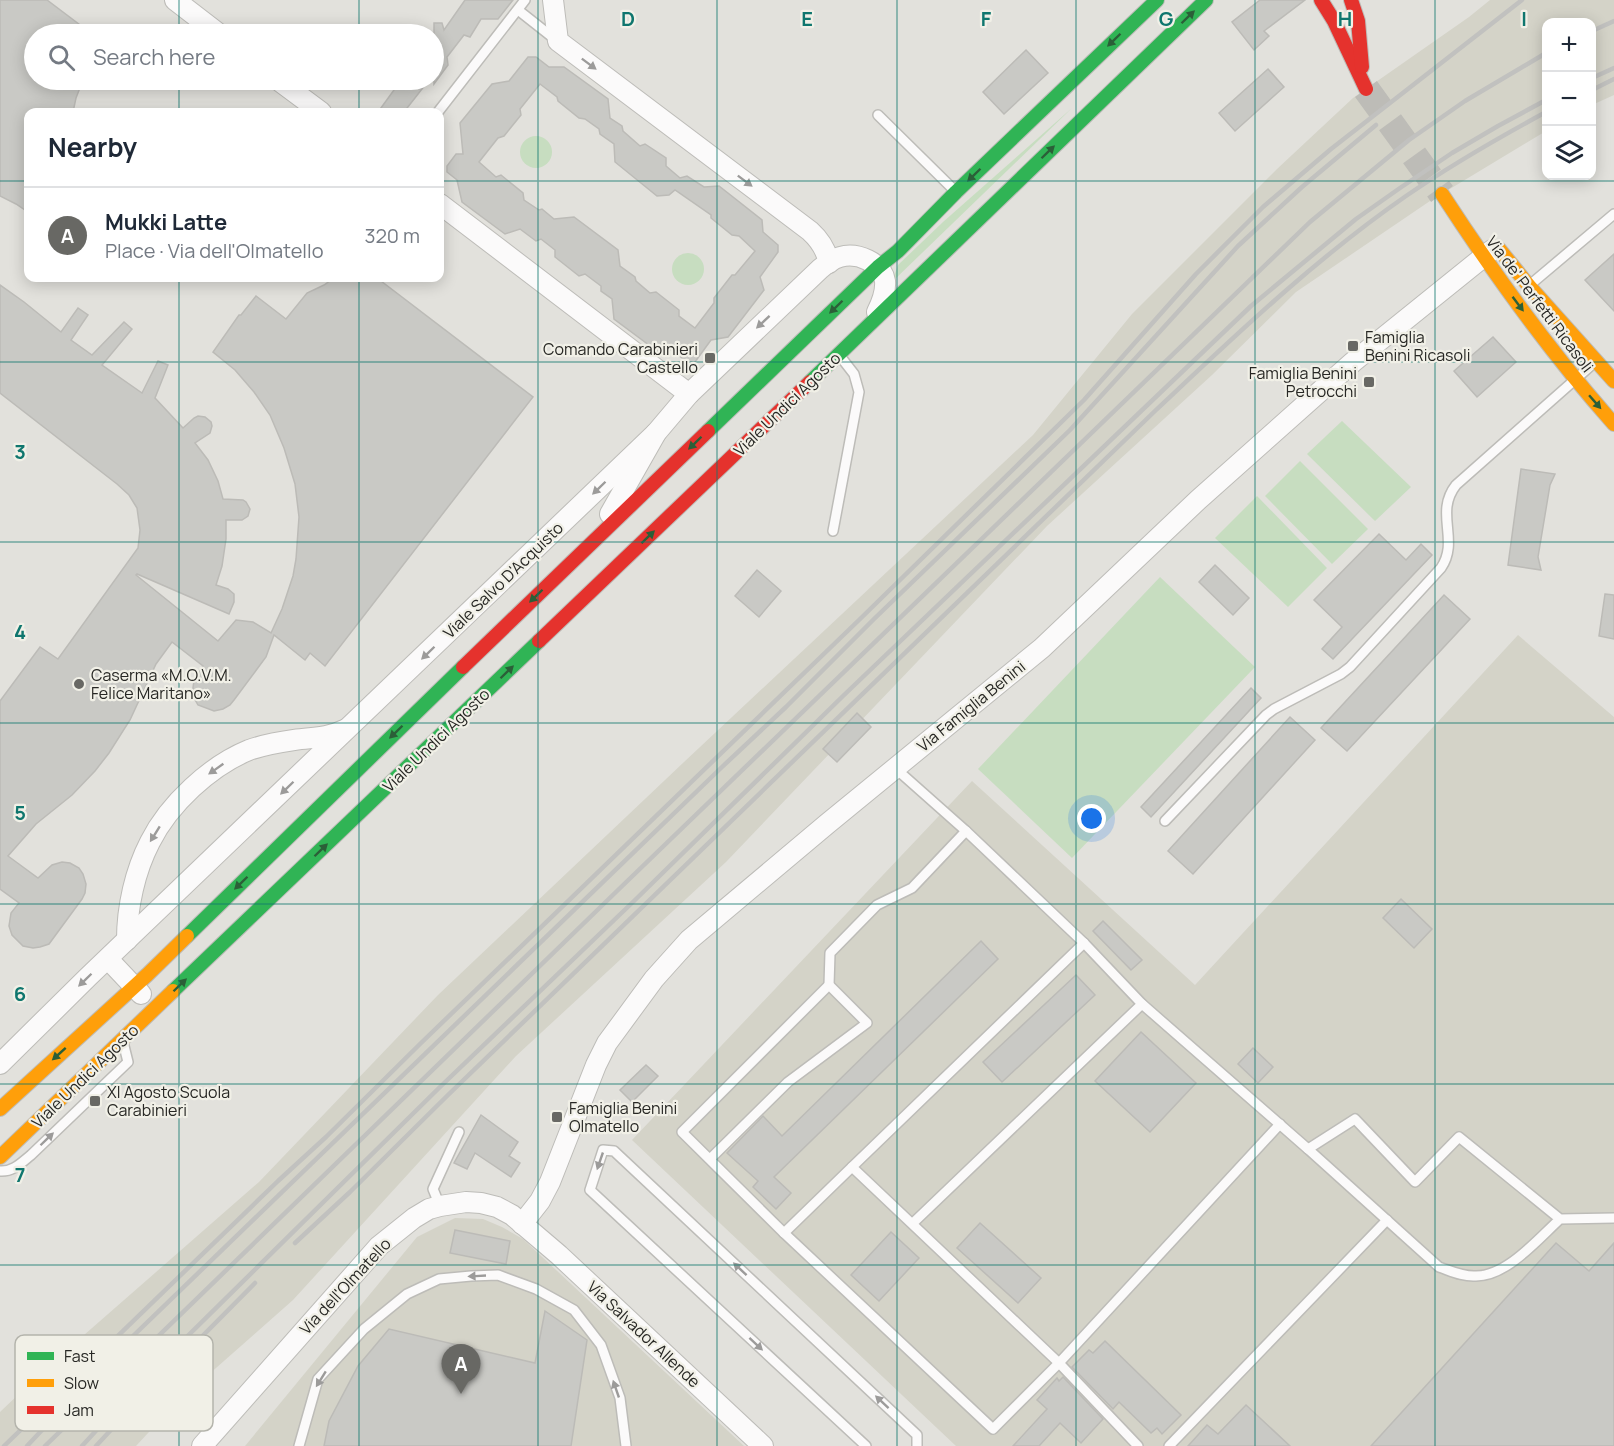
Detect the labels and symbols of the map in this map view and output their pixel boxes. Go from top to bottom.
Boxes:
text: D [621,5,635,32]
text: E [801,5,813,32]
text: F [981,5,992,32]
text: G [1159,5,1174,32]
text: H [1338,5,1352,32]
text: I [1521,5,1527,32]
one-way arrow [1181,10,1195,24]
one-way arrow [1108,33,1122,47]
one-way arrow [580,58,596,70]
one-way arrow [1040,145,1054,159]
one-way arrow [967,168,981,182]
one-way arrow [736,175,752,187]
street label: Via de' Perfetti Ricasoli [1481,231,1599,377]
one-way arrow [1512,296,1525,312]
one-way arrow [829,300,843,314]
one-way arrow [755,315,770,329]
place label: Famiglia Benini Ricasoli [1365,326,1470,366]
place label: Comando Carabinieri Castello [543,338,698,378]
marker: Famiglia Benini Ricasoli [1346,339,1360,353]
street label: Viale Undici Agosto [729,347,845,461]
marker: Comando Carabinieri Castello [703,351,717,365]
place label: Famiglia Benini Petrocchi [1249,362,1357,402]
marker: Famiglia Benini Petrocchi [1362,375,1376,389]
one-way arrow [1588,394,1601,409]
one-way arrow [689,435,703,449]
text: 3 [14,438,26,465]
one-way arrow [592,481,606,495]
street label: Viale Salvo D'Acquisto [438,517,568,643]
one-way arrow [640,530,655,544]
one-way arrow [530,589,544,603]
text: 4 [14,618,26,645]
one-way arrow [421,645,435,659]
street label: Via Famiglia Benini [912,655,1030,757]
place label: Caserma «M.O.V.M. Felice Maritano» [91,664,232,704]
one-way arrow [499,666,514,679]
marker: Caserma «M.O.V.M. Felice Maritano» [72,677,86,691]
street label: Viale Undici Agosto [378,683,494,797]
one-way arrow [390,725,404,739]
one-way arrow [208,763,224,774]
one-way arrow [280,780,294,794]
text: 5 [14,799,26,826]
your location [1077,804,1106,833]
one-way arrow [149,826,160,842]
one-way arrow [313,844,327,858]
one-way arrow [234,876,249,890]
one-way arrow [78,973,93,986]
one-way arrow [172,978,187,992]
text: 6 [14,980,26,1007]
street label: Viale Undici Agosto [27,1019,143,1133]
one-way arrow [52,1047,67,1060]
place label: XI Agosto Scuola Carabinieri [107,1081,230,1121]
marker: XI Agosto Scuola Carabinieri [88,1094,102,1108]
place label: Famiglia Benini Olmatello [569,1097,677,1137]
marker: Famiglia Benini Olmatello [550,1110,564,1124]
one-way arrow [39,1133,53,1147]
one-way arrow [594,1152,604,1170]
text: 7 [15,1161,25,1188]
street label: Via dell'Olmatello [294,1233,396,1339]
one-way arrow [733,1263,748,1276]
one-way arrow [468,1271,487,1280]
street label: Via Salvador Allende [583,1276,705,1392]
legend [15,1335,213,1431]
one-way arrow [749,1337,763,1351]
pin: A [442,1344,480,1394]
text: Fast [64,1345,95,1367]
one-way arrow [316,1370,327,1387]
text: Slow [64,1372,99,1394]
one-way arrow [611,1379,621,1397]
one-way arrow [876,1396,890,1410]
text: Jam [64,1399,94,1421]

